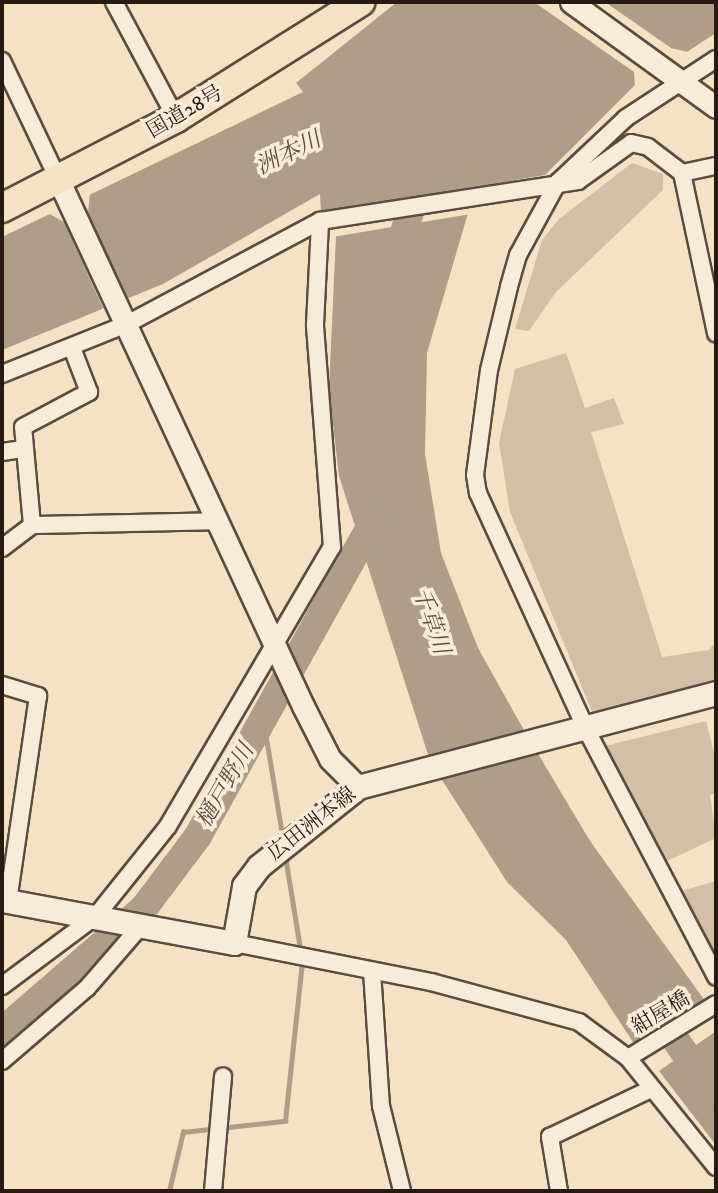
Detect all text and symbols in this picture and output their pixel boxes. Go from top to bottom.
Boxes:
street label: 国道28号 [142,80,228,144]
water label: 洲本川 [252,126,326,182]
water label: 千草川 [406,584,454,658]
water label: 樋戸野川 [191,739,261,833]
street label: 広田洲本線 [263,782,361,866]
street label: 紺屋橋 [628,986,694,1040]

